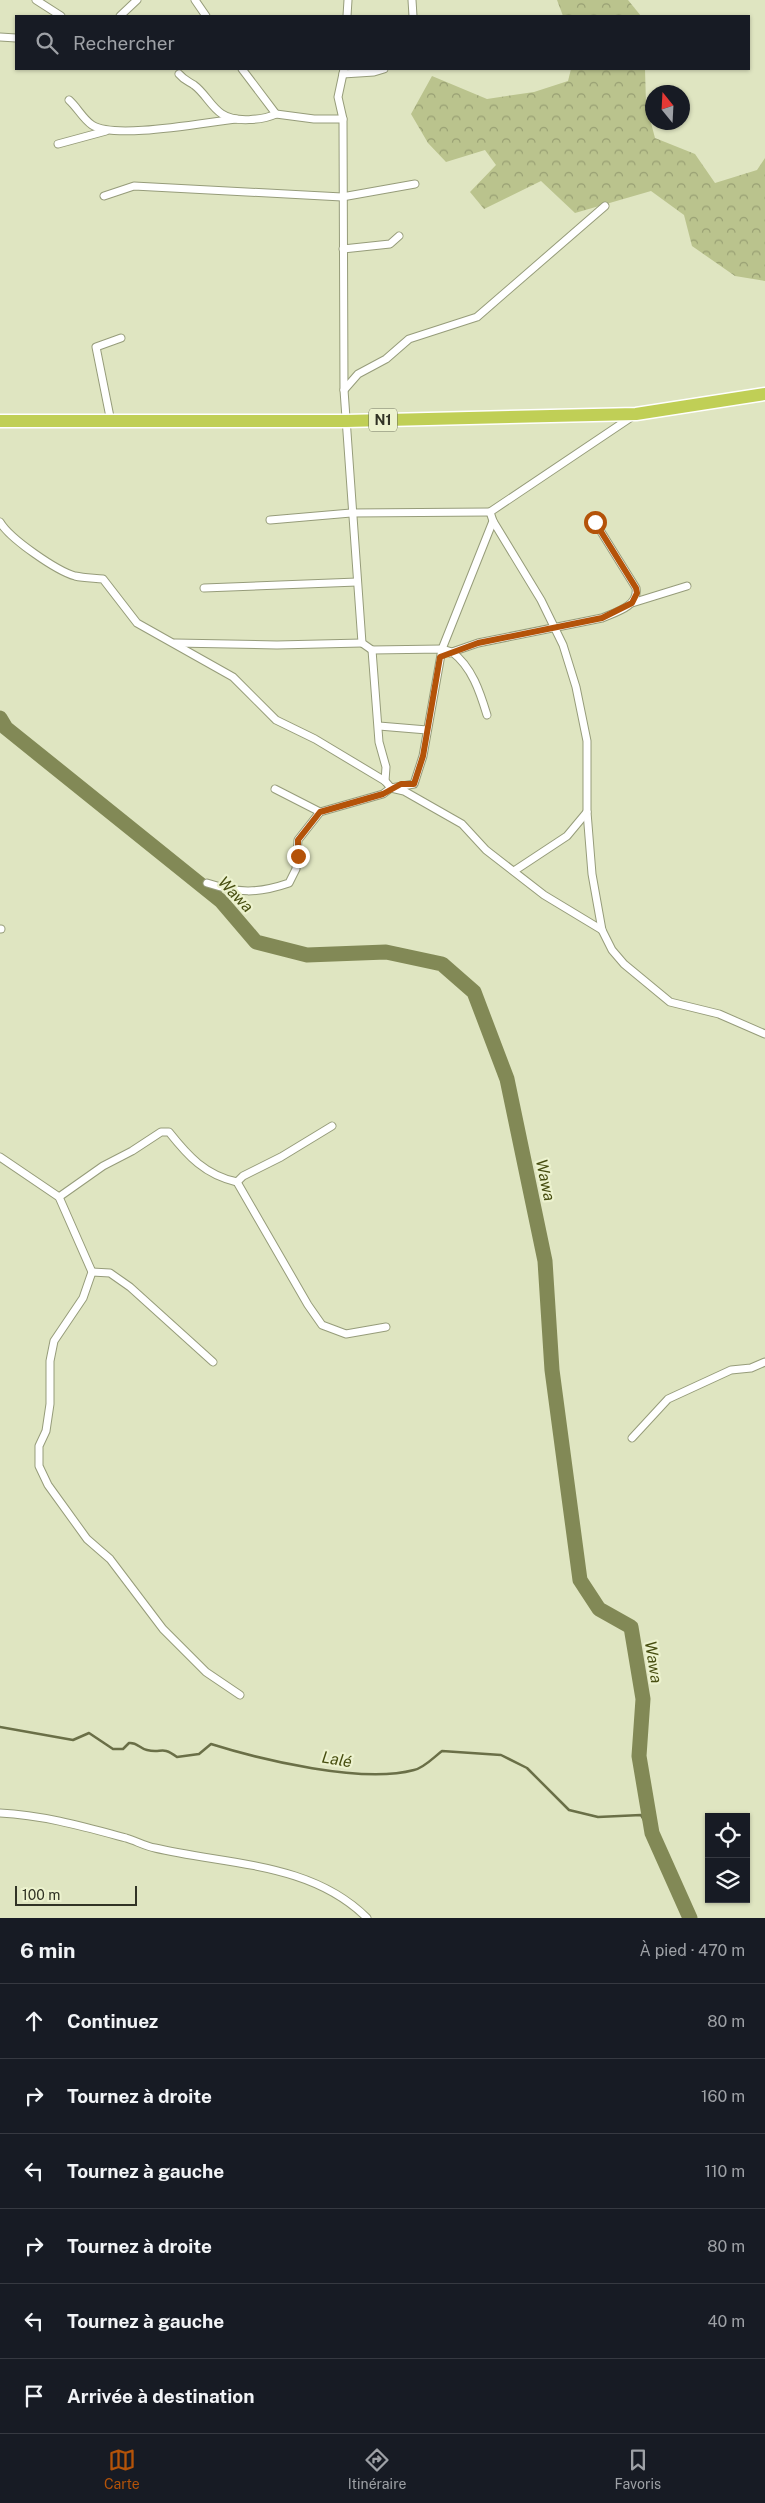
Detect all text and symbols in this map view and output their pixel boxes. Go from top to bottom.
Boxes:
search box [15,15,750,70]
icon: search [33,29,61,57]
text: Rechercher [73,32,175,54]
north arrow [645,85,690,130]
road number: N1 [369,408,397,432]
route start [584,511,607,534]
route end [287,845,310,868]
water label: Wawa [214,873,257,916]
water label: Wawa [532,1157,559,1203]
water label: Wawa [641,1640,666,1684]
water label: Lalé [320,1748,354,1772]
map controls [705,1813,750,1903]
button: locate [705,1813,750,1858]
button: layers [705,1858,750,1903]
scale bar [15,1883,138,1906]
text: 100 m [22,1887,60,1903]
text: 6 min [20,1938,76,1963]
text: À pied · 470 m [639,1941,745,1960]
icon: ahead [20,2007,48,2035]
text: Continuez [67,2010,158,2032]
text: 80 m [707,2012,745,2031]
icon: right [20,2082,48,2110]
text: Tournez à droite [67,2085,212,2107]
text: 160 m [701,2087,745,2106]
icon: left [20,2157,48,2185]
text: Tournez à gauche [67,2160,224,2182]
text: 110 m [704,2162,745,2181]
icon: right [20,2232,48,2260]
text: Tournez à droite [67,2235,212,2257]
text: 80 m [707,2237,745,2256]
icon: left [20,2307,48,2335]
text: Tournez à gauche [67,2310,224,2332]
text: 40 m [707,2312,745,2331]
icon: arrive [20,2382,48,2410]
text: Arrivée à destination [67,2385,255,2407]
tab: Carte [104,2446,140,2492]
tab: Itinéraire [348,2446,406,2492]
tab: Favoris [614,2446,661,2492]

